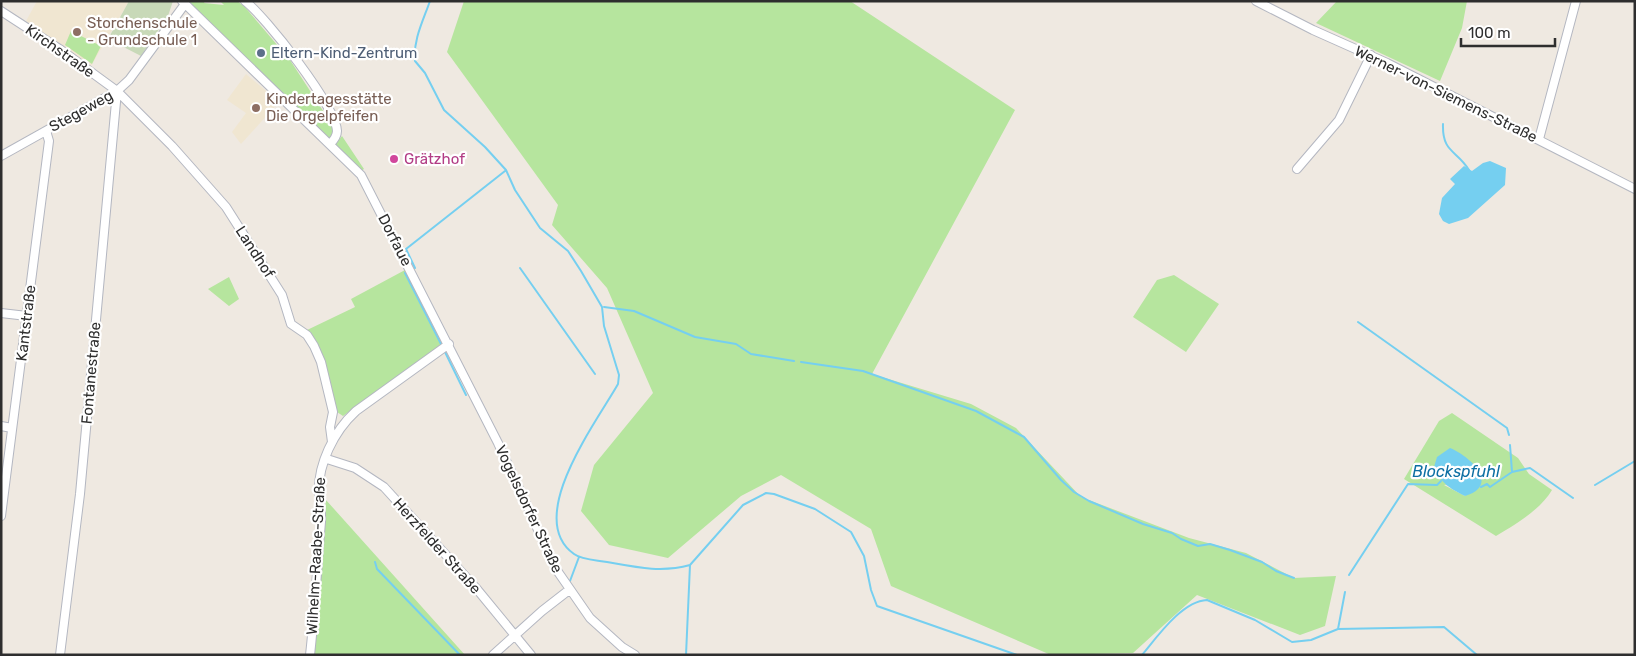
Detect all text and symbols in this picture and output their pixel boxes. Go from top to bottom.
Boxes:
place label: Storchenschule - Grundschule 1 [87,14,197,49]
scale bar [1461,15,1555,47]
street label: Kirchstraße [22,21,98,81]
text: 100 m [1468,24,1510,42]
marker: Storchenschule - Grundschule 1 [71,26,83,38]
street label: Werner-von-Siemens-Straße [1352,42,1540,146]
place label: Eltern-Kind-Zentrum [271,44,417,62]
marker: Eltern-Kind-Zentrum [255,47,267,59]
street label: Stegeweg [46,86,116,136]
place label: Kindertagesstätte Die Orgelpfeifen [266,90,392,125]
marker: Kindertagesstätte Die Orgelpfeifen [250,102,262,114]
place label: Grätzhof [404,150,465,168]
marker: Grätzhof [388,153,400,165]
street label: Dorfaue [374,211,416,269]
street label: Landhof [232,223,279,281]
street label: Kantstraße [12,284,40,362]
street label: Fontanestraße [78,321,104,425]
street label: Vogelsdorfer Straße [491,442,567,576]
water label: Blockspfuhl [1412,462,1501,481]
street label: Wilhelm-Raabe-Straße [303,477,329,635]
street label: Herzfelder Straße [389,494,485,598]

